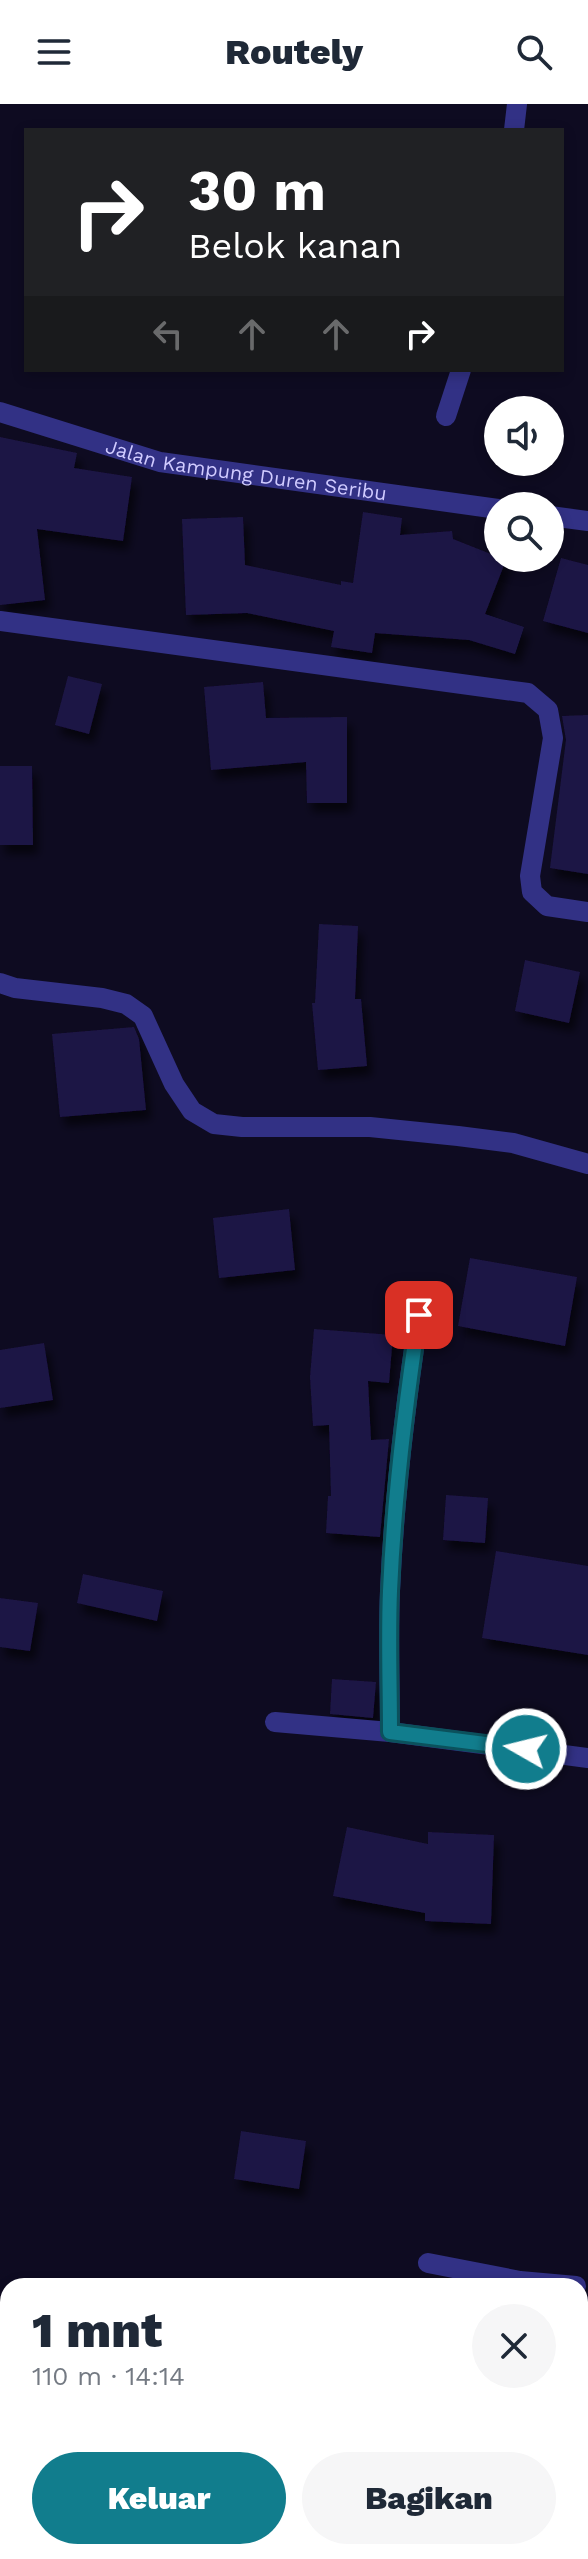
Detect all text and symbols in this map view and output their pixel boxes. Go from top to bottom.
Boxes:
icon: menu [32,30,76,74]
icon: search [512,30,556,74]
text: Routely [225,31,363,73]
text: 30 m [188,158,326,224]
icon: right [56,160,160,264]
text: Belok kanan [188,225,402,267]
icon: left [146,312,190,356]
icon: ahead [230,312,274,356]
icon: ahead [314,312,358,356]
icon: right [398,312,442,356]
map controls [484,396,564,572]
button: sound [484,396,564,476]
street label: Jalan Kampung Duren Seribu [103,434,388,505]
button: search [484,492,564,572]
pin [385,1281,453,1349]
icon: arrive [397,1293,441,1337]
position arrow [484,1707,568,1791]
text: 1 mnt [32,2302,162,2359]
button: close [472,2304,556,2388]
text: 110 m · 14:14 [32,2361,185,2391]
button: Keluar [32,2452,286,2544]
button: Bagikan [302,2452,556,2544]

